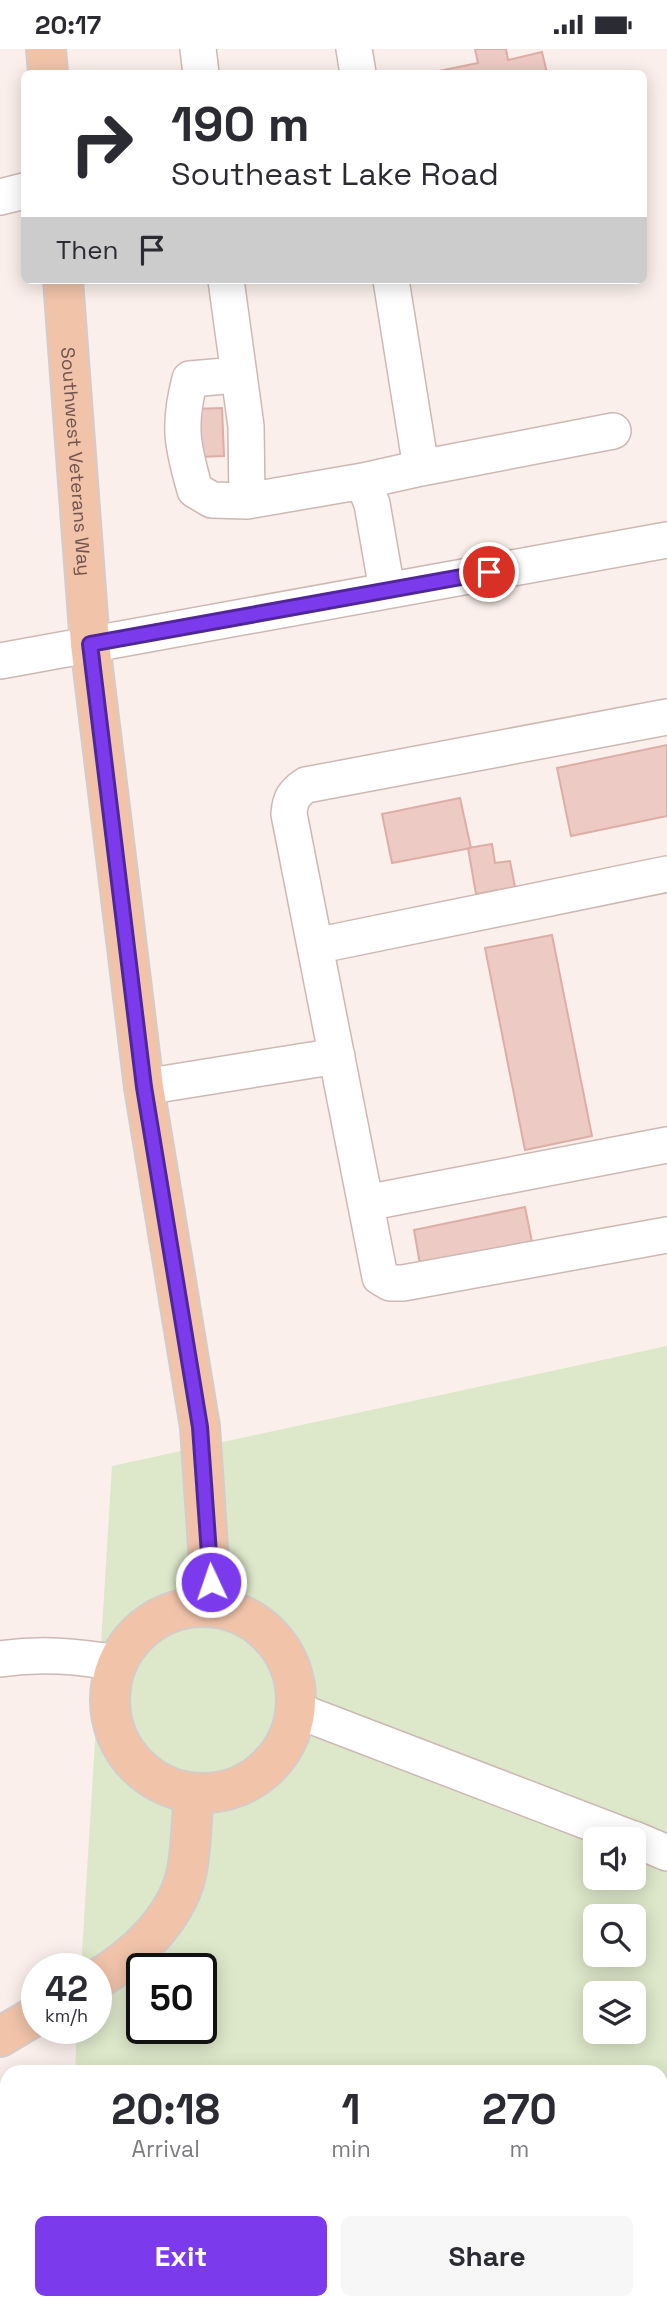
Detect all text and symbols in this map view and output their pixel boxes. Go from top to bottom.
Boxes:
text: 20:17 [35,8,101,42]
text: 190 m [171,93,309,155]
icon: right [56,98,147,189]
text: Southeast Lake Road [171,154,499,194]
icon: arrive [133,231,171,269]
text: Then [56,233,119,267]
street label: Southwest Veterans Way [56,346,97,577]
pin [459,542,519,602]
icon: arrive [470,553,508,591]
position arrow [174,1545,248,1619]
map controls [583,1827,646,2044]
button: sound [583,1827,646,1890]
button: search [583,1904,646,1967]
speed limit sign: 50 [126,1953,217,2044]
text: 42 [45,1967,88,2011]
button: layers [583,1981,646,2044]
text: km/h [45,2004,88,2027]
text: 20:18 [111,2083,220,2136]
text: 1 [342,2083,361,2136]
text: 270 [482,2083,557,2136]
text: Arrival [131,2134,200,2164]
text: min [331,2134,371,2164]
text: m [509,2134,529,2164]
button: Exit [35,2216,327,2296]
button: Share [341,2216,633,2296]

